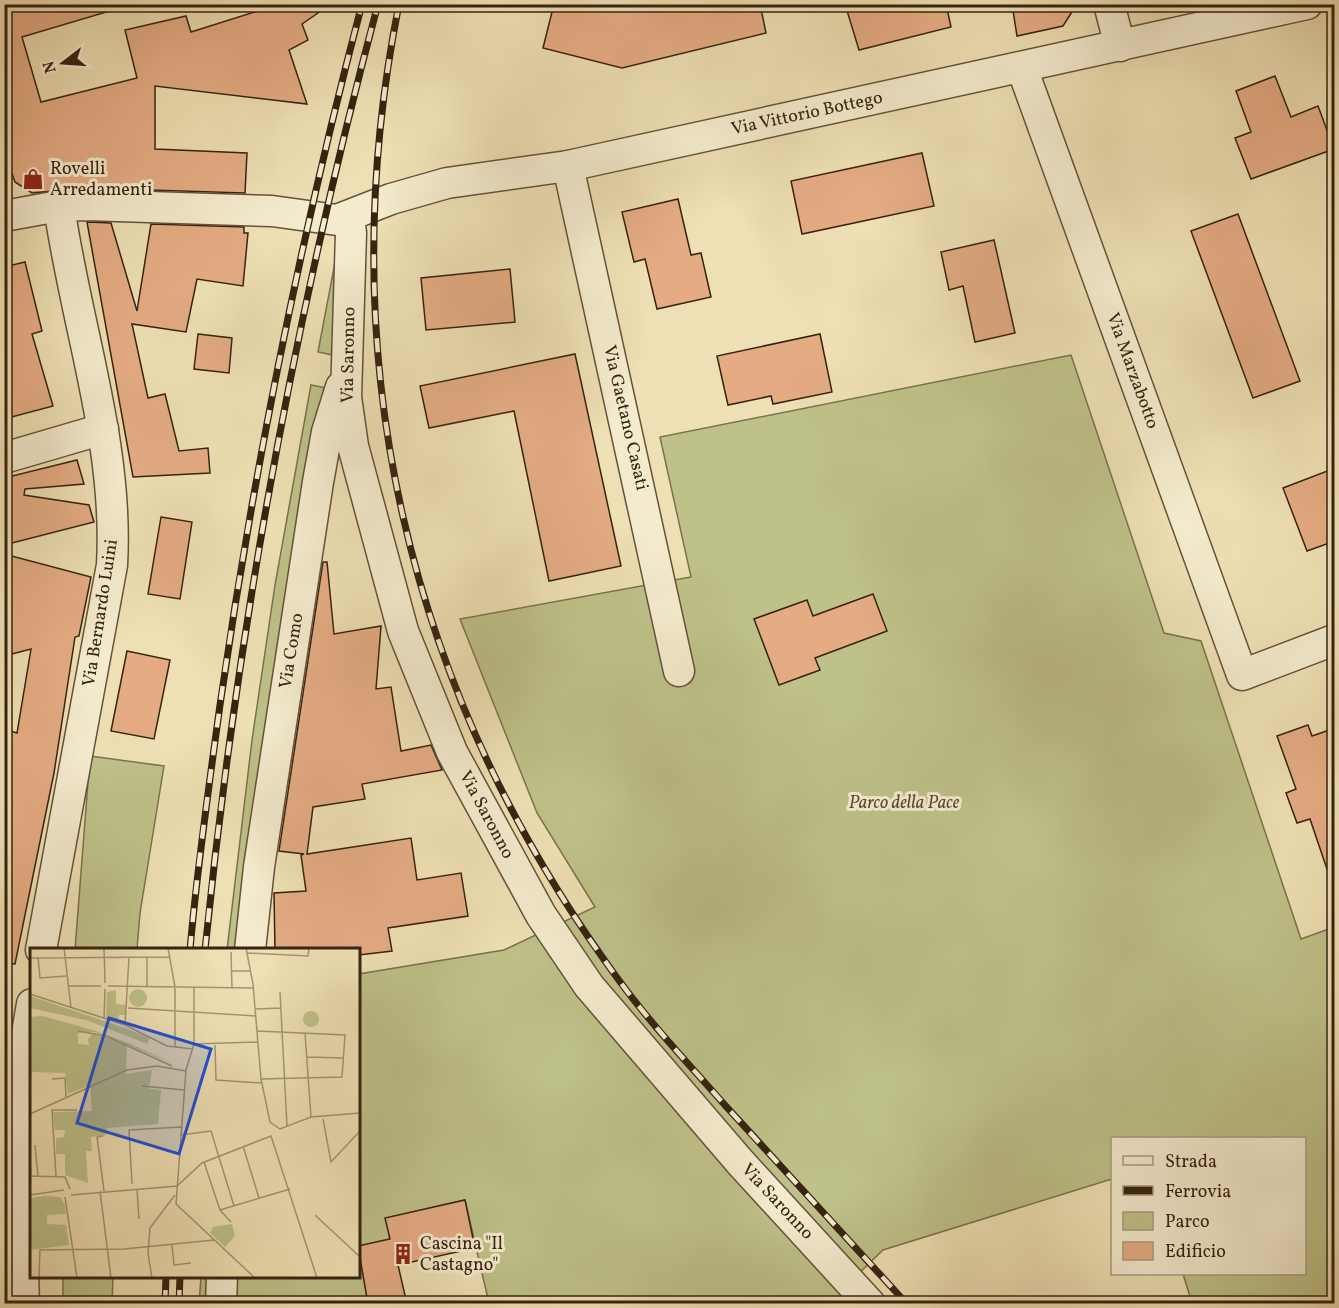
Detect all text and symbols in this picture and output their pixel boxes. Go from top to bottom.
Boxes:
north arrow [33,33,93,93]
text: N [38,58,63,76]
street label: Via Vittorio Bottego [729,86,885,142]
place label: Rovelli Arredamenti [50,157,152,203]
shop icon: Rovelli Arredamenti [21,167,45,191]
street label: Via Saronno [336,307,362,403]
street label: Via Marzabotto [1099,309,1165,433]
street label: Via Gaetano Casati [596,343,654,493]
street label: Via Bernardo Luini [77,537,125,689]
street label: Via Como [274,611,310,691]
street label: Via Saronno [452,767,520,863]
park label: Parco della Pace [849,791,960,816]
inset map [30,948,360,1278]
legend [1111,1137,1306,1275]
text: Strada [1165,1150,1217,1175]
street label: Via Saronno [735,1158,819,1246]
text: Ferrovia [1165,1180,1231,1205]
text: Parco [1165,1210,1210,1235]
place label: Cascina "Il Castagno" [420,1232,503,1278]
text: Edificio [1165,1240,1226,1265]
building icon: Cascina "Il Castagno" [391,1242,415,1266]

